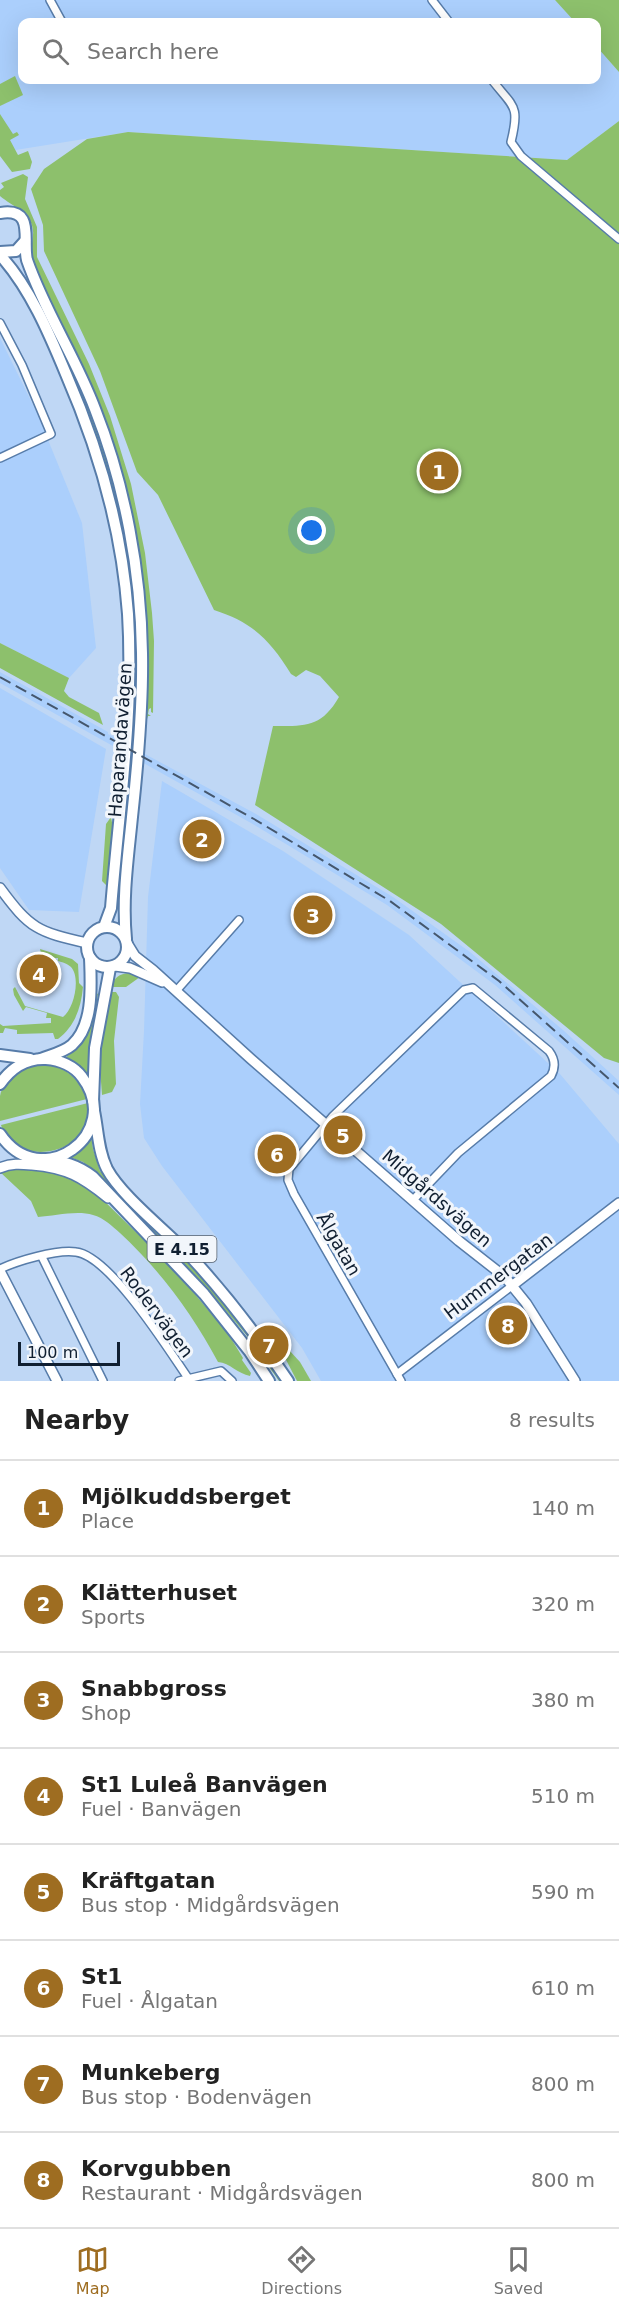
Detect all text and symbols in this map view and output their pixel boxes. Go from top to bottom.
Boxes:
search box [18,18,601,84]
icon: search [39,35,72,68]
text: Search here [87,39,219,64]
pin: 1 [420,448,458,494]
your location [297,516,326,545]
street label: Haparandavägen [104,662,136,818]
pin: 2 [182,816,222,862]
pin: 3 [294,892,332,938]
pin: 4 [20,952,58,996]
pin: 5 [324,1112,362,1158]
pin: 6 [258,1132,296,1176]
street label: Midgårdsvägen [378,1145,496,1251]
street label: Ålgatan [313,1209,365,1279]
street label: Hummergatan [440,1228,556,1324]
road number: E 4.15 [148,1236,216,1262]
street label: Rodervägen [116,1262,198,1362]
pin: 8 [488,1302,528,1348]
pin: 7 [250,1322,288,1368]
scale bar [18,1339,120,1366]
text: 100 m [27,1343,78,1362]
text: Nearby [24,1405,129,1435]
text: 8 results [509,1408,595,1432]
text: Mjölkuddsberget [81,1484,291,1509]
text: 1 [37,1496,50,1520]
text: 140 m [531,1496,595,1520]
text: Place [81,1509,134,1533]
text: Klätterhuset [81,1580,237,1605]
text: 2 [37,1592,50,1616]
text: 320 m [531,1592,595,1616]
text: Sports [81,1605,145,1629]
text: Snabbgross [81,1676,227,1701]
text: 3 [37,1688,50,1712]
text: 380 m [531,1688,595,1712]
text: Shop [81,1701,131,1725]
text: St1 Luleå Banvägen [81,1772,328,1797]
text: 4 [37,1784,50,1808]
text: 510 m [531,1784,595,1808]
text: Fuel · Banvägen [81,1797,241,1821]
text: Kräftgatan [81,1868,215,1893]
text: 5 [37,1880,50,1904]
text: 590 m [531,1880,595,1904]
text: Bus stop · Midgårdsvägen [81,1893,340,1917]
text: St1 [81,1964,123,1989]
text: 6 [37,1976,50,2000]
text: 610 m [531,1976,595,2000]
text: Fuel · Ålgatan [81,1989,218,2013]
text: Munkeberg [81,2060,220,2085]
text: 7 [37,2072,50,2096]
text: 800 m [531,2072,595,2096]
text: Bus stop · Bodenvägen [81,2085,312,2109]
text: Korvgubben [81,2156,231,2181]
text: 8 [37,2168,50,2192]
text: 800 m [531,2168,595,2192]
text: Restaurant · Midgårdsvägen [81,2181,363,2205]
tab: Map [76,2243,110,2298]
tab: Directions [261,2243,342,2298]
tab: Saved [494,2243,543,2298]

